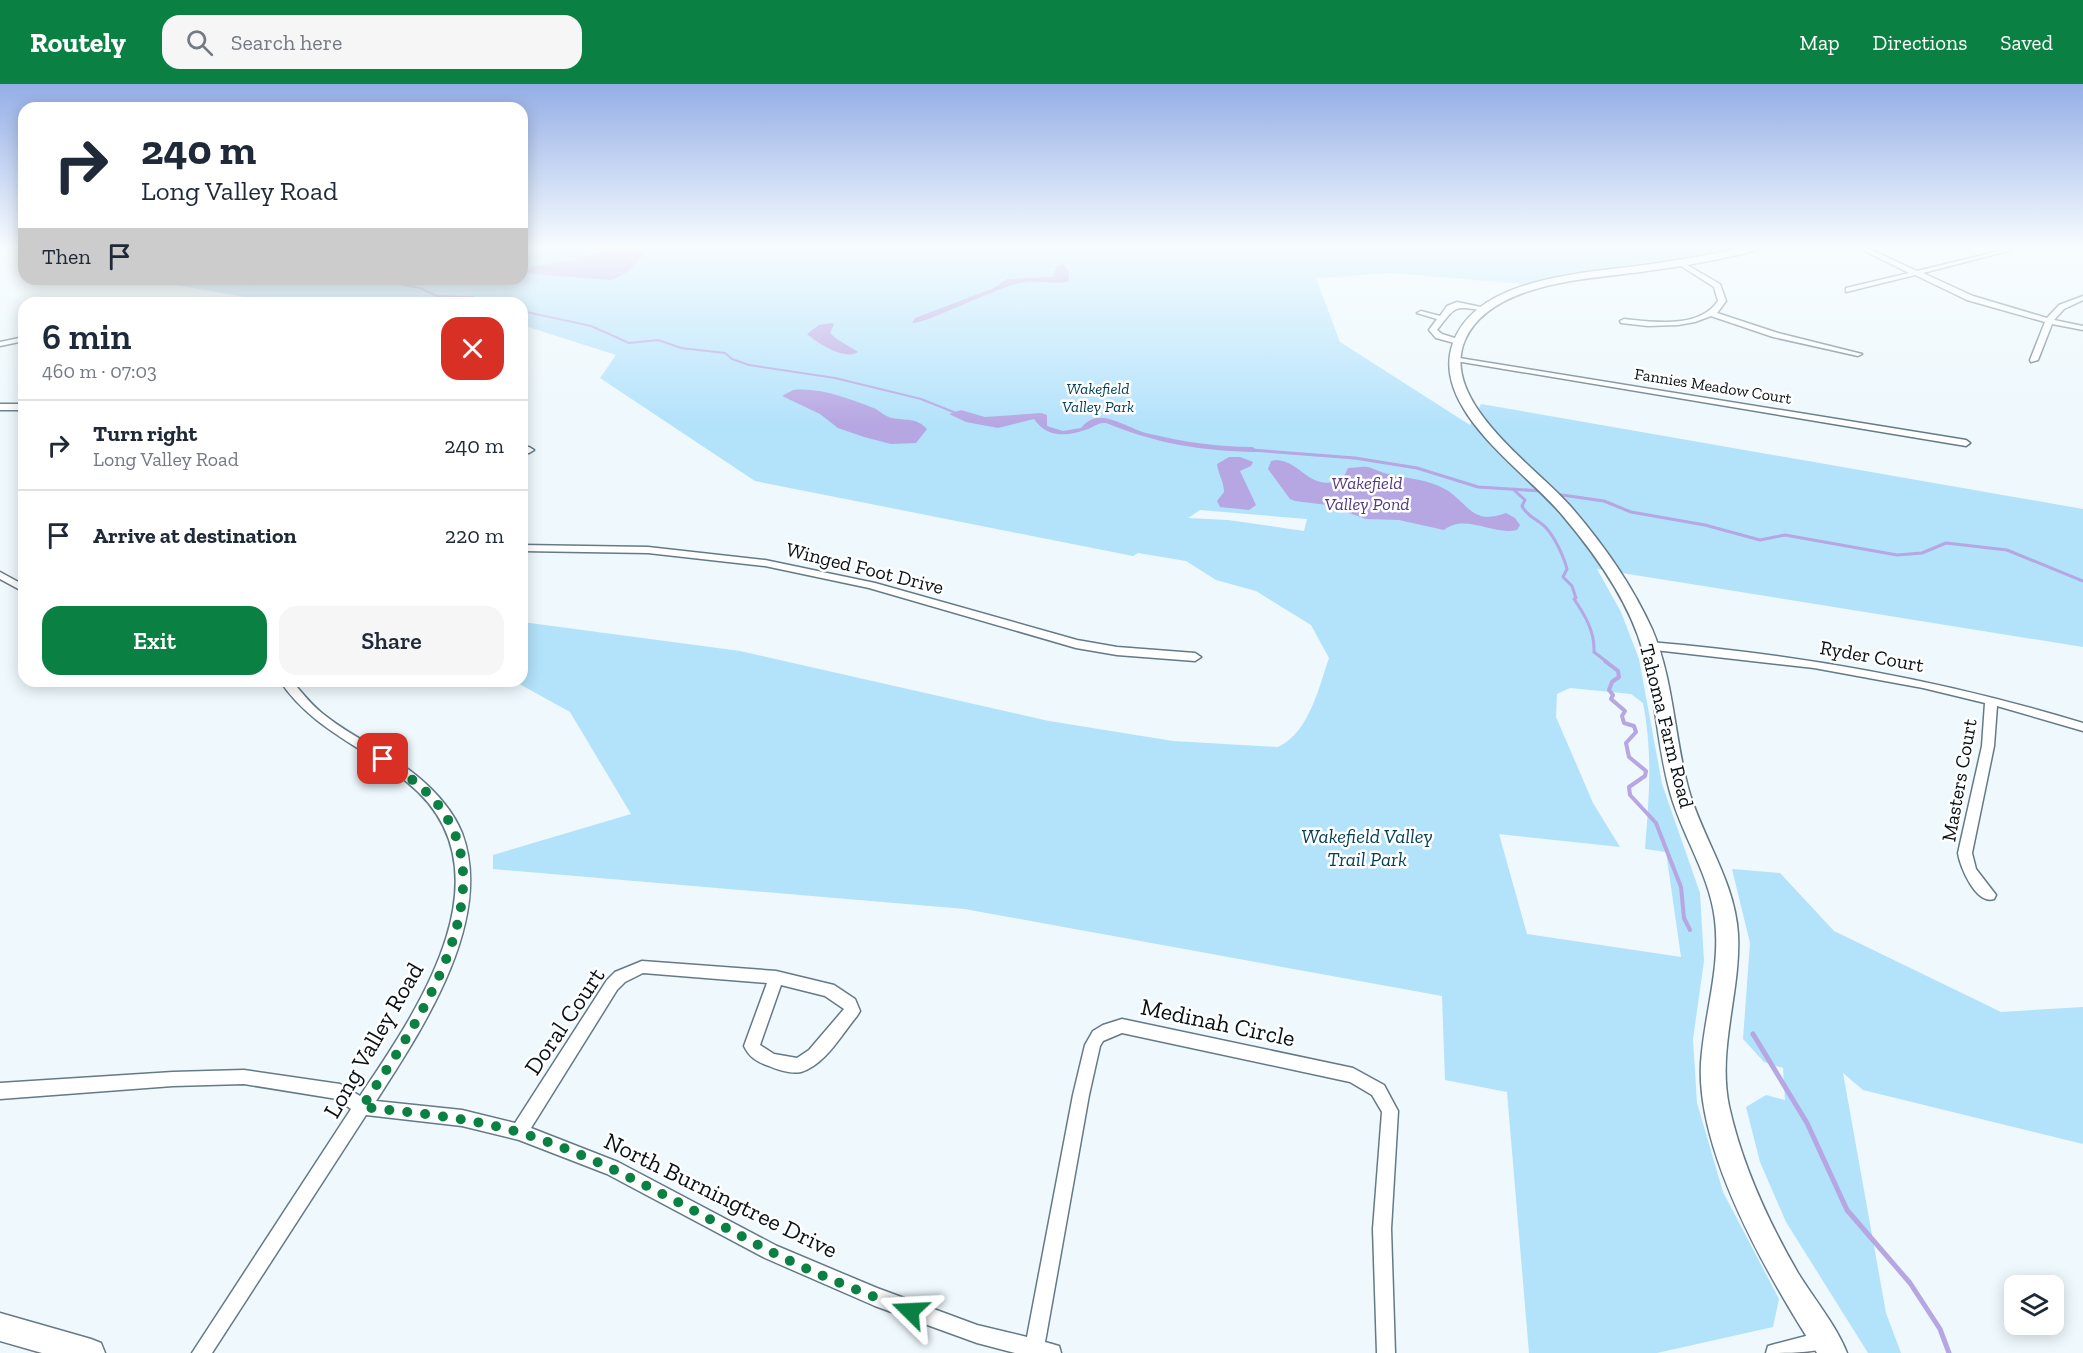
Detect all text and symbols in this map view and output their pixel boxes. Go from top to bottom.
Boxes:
search box [162,15,582,69]
text: Routely [30,26,126,59]
icon: search [183,26,216,59]
text: Search here [231,29,342,56]
text: Map [1800,30,1840,55]
text: Directions [1873,30,1967,55]
text: Saved [2000,30,2053,55]
text: 240 m [141,124,256,175]
icon: right [42,126,120,204]
text: Long Valley Road [141,175,338,207]
icon: arrive [103,240,136,273]
text: Then [42,243,91,270]
text: 6 min [42,315,131,358]
button: close [441,317,504,380]
text: 460 m · 07:03 [42,359,157,383]
street label: Fannies Meadow Court [1633,364,1793,408]
park label: Wakefield Valley Park [1062,379,1134,416]
text: Turn right [93,420,197,447]
icon: right [42,429,75,462]
text: 240 m [444,432,504,459]
text: Long Valley Road [93,447,239,471]
water label: Wakefield Valley Pond [1324,472,1410,515]
icon: arrive [42,519,75,552]
text: Arrive at destination [93,522,296,549]
text: 220 m [445,522,504,549]
street label: Winged Foot Drive [784,537,946,599]
button: Exit [42,606,267,675]
button: Share [279,606,504,675]
street label: Ryder Court [1818,635,1926,677]
street label: Tahoma Farm Road [1635,642,1699,810]
street label: Masters Court [1936,716,1982,843]
pin [357,733,408,784]
icon: arrive [366,742,399,775]
park label: Wakefield Valley Trail Park [1301,824,1433,871]
street label: Long Valley Road [317,957,429,1123]
street label: Doral Court [518,962,610,1080]
street label: Medinah Circle [1138,992,1298,1052]
street label: North Burningtree Drive [600,1126,842,1264]
map controls [2004,1275,2064,1335]
button: layers [2004,1275,2064,1335]
position arrow [878,1279,942,1343]

